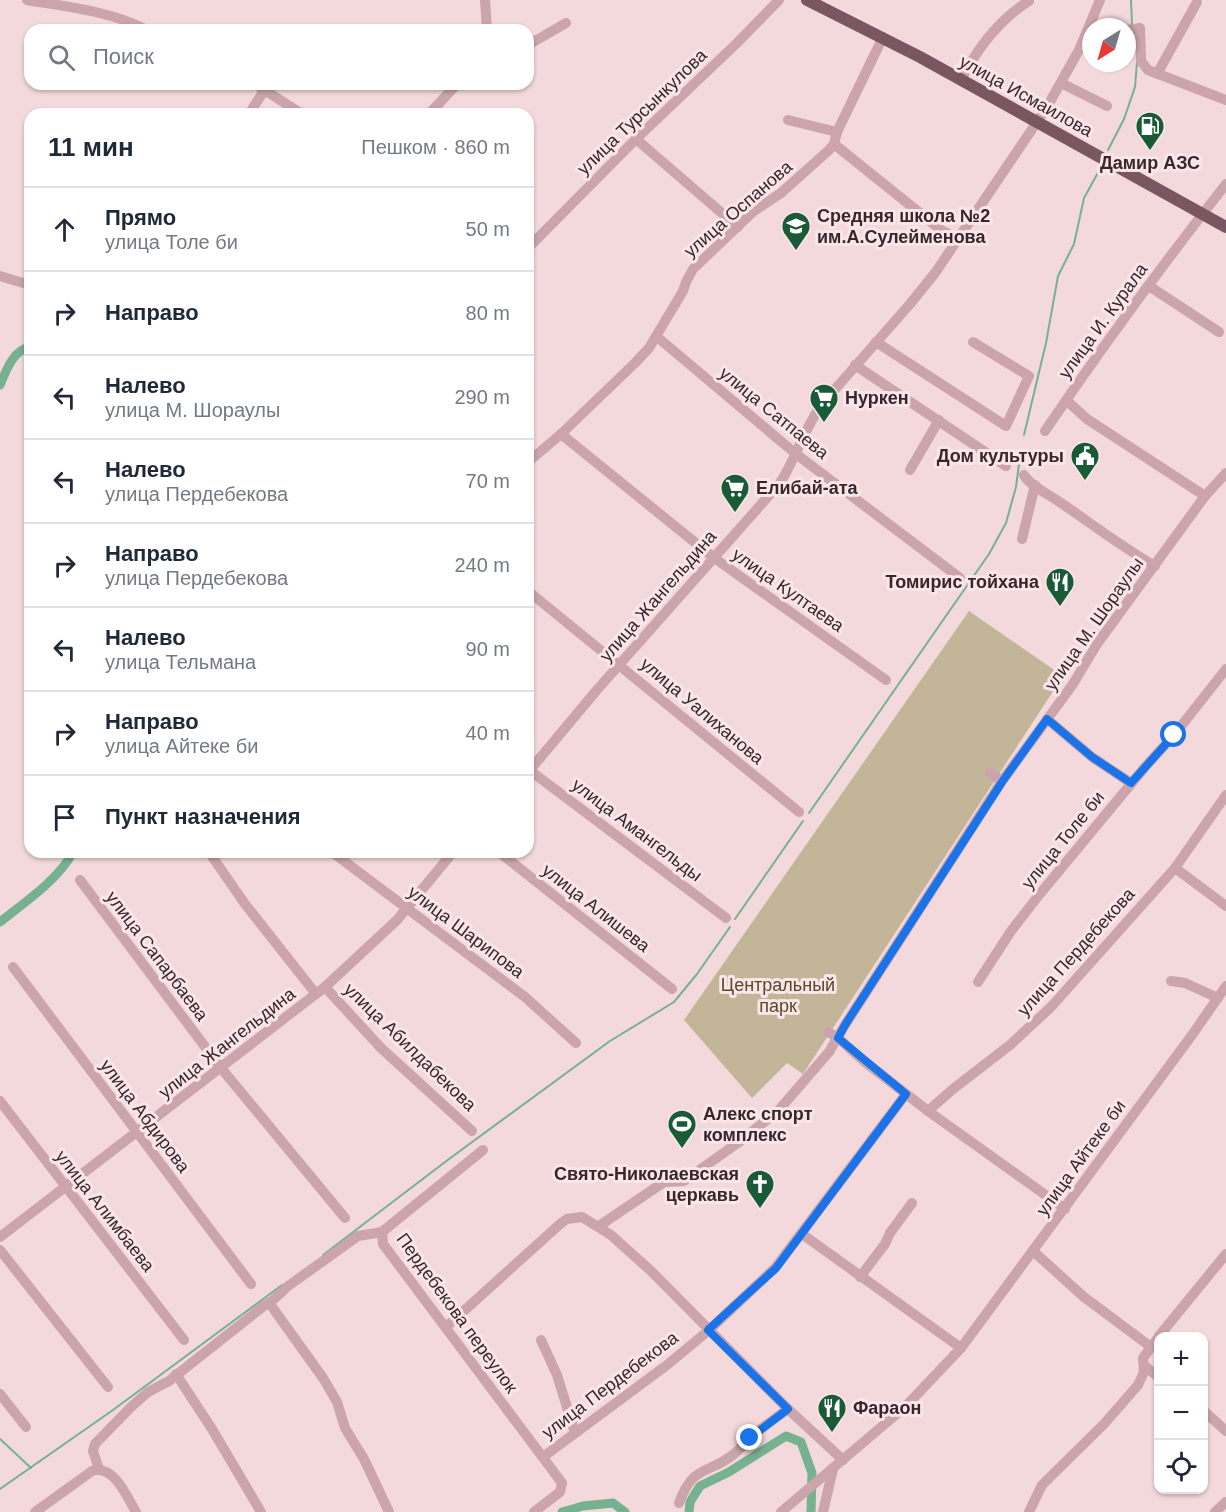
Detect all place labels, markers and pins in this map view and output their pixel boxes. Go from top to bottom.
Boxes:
fuel station icon: Дамир АЗС [1134,110,1166,152]
place label: Дамир АЗС [1100,153,1200,173]
place label: Средняя школа №2 им.А.Сулейменова [817,206,990,247]
school or university icon: Средняя школа №2 им.А.Сулейменова [780,210,812,252]
supermarket icon: Нуркен [808,382,840,424]
place label: Нуркен [845,388,909,408]
public building icon: Дом культуры [1069,440,1101,482]
place label: Дом культуры [937,446,1064,466]
supermarket icon: Елибай-ата [719,472,751,514]
place label: Елибай-ата [756,478,859,498]
restaurant icon: Томирис тойхана [1044,566,1076,608]
place label: Томирис тойхана [885,572,1040,592]
place label: Алекс спорт комплекс [703,1104,813,1145]
sports icon: Алекс спорт комплекс [666,1108,698,1150]
place label: Свято-Николаевская церкавь [554,1164,739,1205]
church icon: Свято-Николаевская церкавь [744,1168,776,1210]
restaurant icon: Фараон [816,1392,848,1434]
place label: Фараон [853,1398,921,1418]

